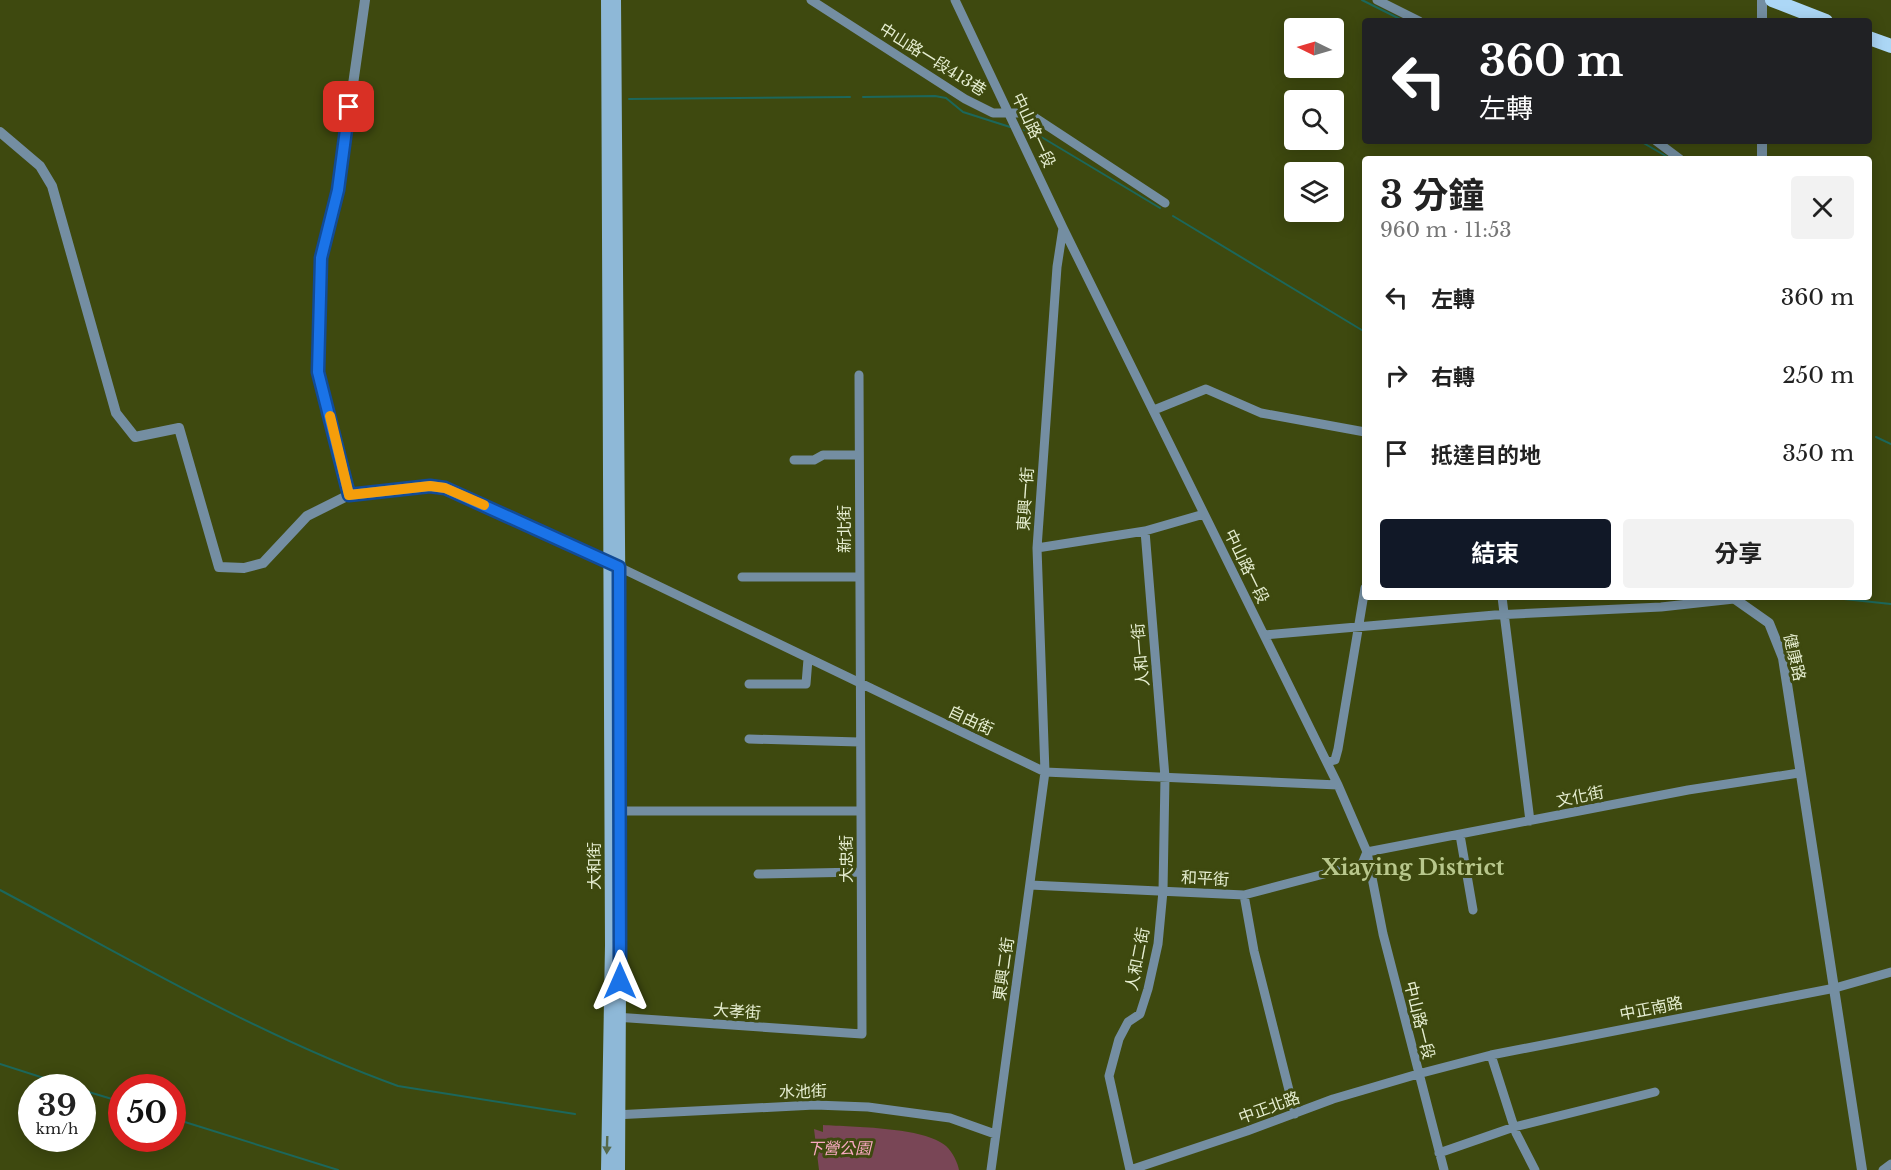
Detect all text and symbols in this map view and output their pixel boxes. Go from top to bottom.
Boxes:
street label: 中山路一段413巷 [876,18,990,100]
north arrow [1284,18,1344,78]
map controls [1284,18,1344,222]
text: 360 m [1479,35,1623,87]
icon: left [1380,42,1458,120]
pin [323,81,374,132]
icon: arrive [332,90,365,123]
street label: 中山路一段 [1008,90,1060,170]
button: search [1284,90,1344,150]
text: 左轉 [1479,92,1533,125]
button: layers [1284,162,1344,222]
text: 3 分鐘 [1380,173,1485,218]
button: close [1791,176,1854,239]
text: 960 m · 11:53 [1380,218,1512,242]
icon: left [1380,281,1413,314]
text: 360 m [1781,284,1854,311]
text: 左轉 [1431,286,1475,313]
icon: right [1380,359,1413,392]
text: 250 m [1782,362,1854,389]
text: 右轉 [1431,364,1475,391]
icon: arrive [1380,437,1413,470]
text: 350 m [1782,440,1854,467]
text: 抵達目的地 [1431,442,1541,469]
street label: 東興一街 [1013,466,1037,532]
street label: 新北街 [834,505,854,553]
button: 結束 [1380,519,1611,588]
button: 分享 [1623,519,1854,588]
street label: 中山路一段 [1220,526,1274,606]
street label: 人和一街 [1127,622,1153,688]
street label: 健康路 [1780,631,1810,683]
street label: 自由街 [945,701,997,739]
street label: 文化街 [1555,782,1605,810]
street label: 大忠街 [836,835,856,883]
street label: 大和街 [584,842,604,890]
district label: Xiaying District [1321,854,1505,881]
street label: 和平街 [1181,867,1229,889]
street label: 人和二街 [1121,926,1153,992]
street label: 東興二街 [989,936,1017,1002]
position arrow [588,949,652,1013]
street label: 中山路一段 [1401,979,1439,1061]
street label: 中正南路 [1618,992,1684,1024]
street label: 大孝街 [712,999,762,1023]
speed limit sign: 50 [108,1074,186,1152]
street label: 水池街 [779,1081,827,1101]
text: 39 [37,1087,77,1124]
street label: 中正北路 [1236,1087,1302,1127]
text: km/h [36,1119,78,1138]
one-way arrow [603,1135,612,1154]
park label: 下營公園 [807,1138,873,1158]

